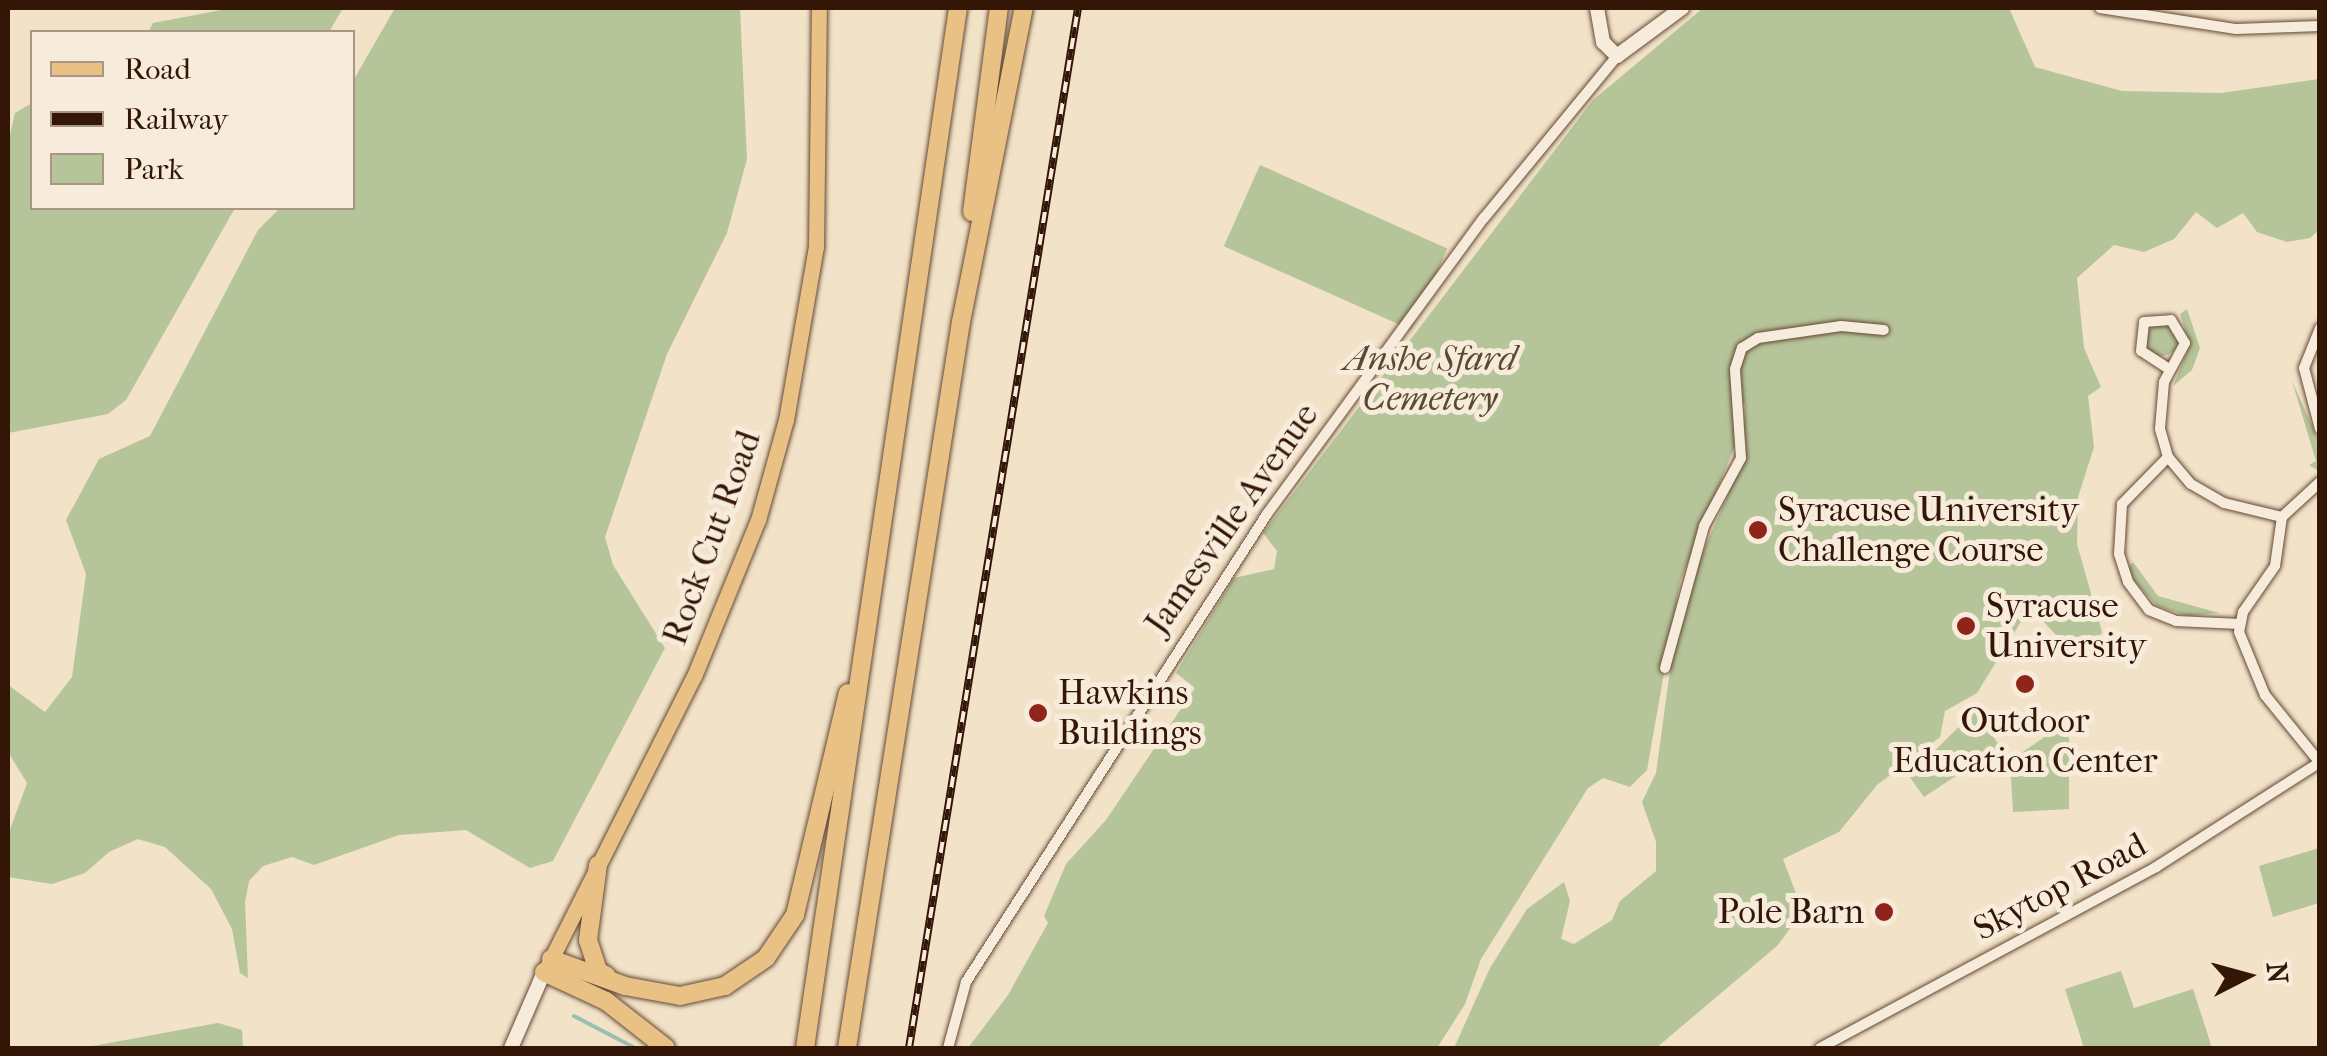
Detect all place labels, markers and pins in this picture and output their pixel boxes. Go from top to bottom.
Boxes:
place label: Syracuse University Challenge Course [1778,489,2079,571]
marker: Syracuse University Challenge Course [1747,519,1769,541]
place label: Syracuse University [1986,585,2146,667]
marker: Syracuse University [1955,615,1977,637]
place label: Hawkins Buildings [1058,672,1202,754]
marker: Outdoor Education Center [2014,673,2036,695]
place label: Outdoor Education Center [1892,700,2158,782]
marker: Hawkins Buildings [1027,702,1049,724]
place label: Pole Barn [1718,891,1864,933]
marker: Pole Barn [1873,901,1895,923]

